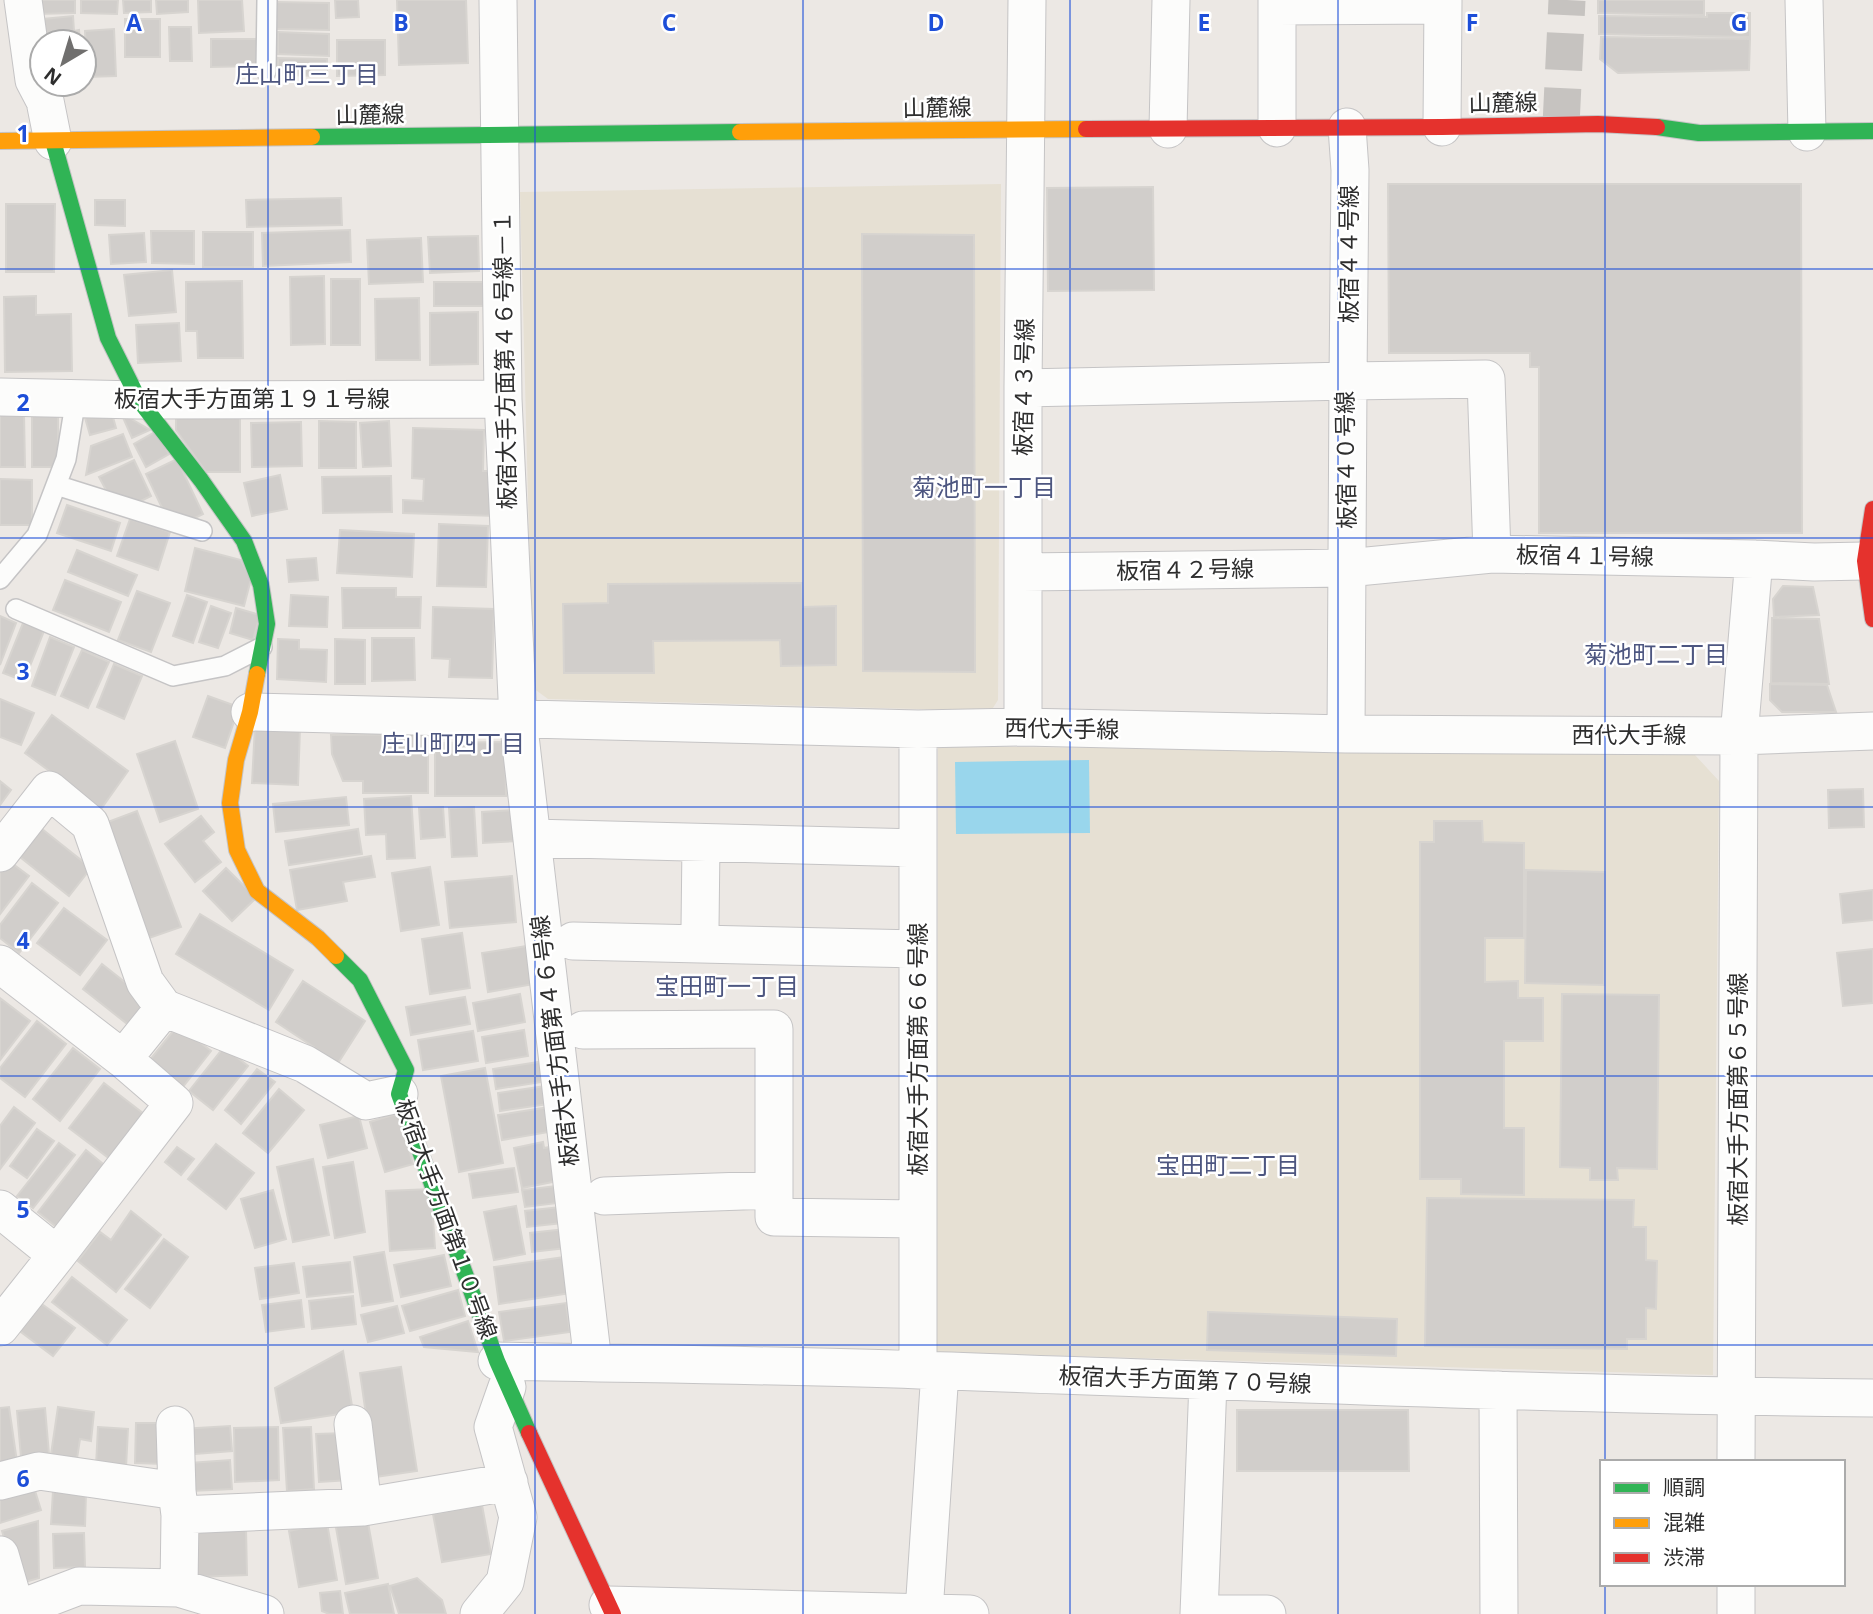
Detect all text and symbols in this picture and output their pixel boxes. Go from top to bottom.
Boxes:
text: A [126,6,142,38]
text: B [393,6,409,38]
text: C [662,6,676,38]
text: D [927,6,945,38]
text: E [1198,6,1210,38]
text: F [1466,6,1478,38]
text: G [1731,6,1747,38]
north arrow [28,28,98,98]
district label: 庄山町三丁目 [235,57,379,90]
text: N [38,61,67,91]
street label: 山麓線 [1468,85,1538,119]
street label: 山麓線 [902,90,972,124]
street label: 山麓線 [335,97,405,131]
text: 1 [16,117,30,149]
street label: 板宿４４号線 [1332,185,1364,323]
street label: 板宿大手方面第４６号線－１ [485,210,523,510]
street label: 板宿４３号線 [1006,318,1040,456]
street label: 板宿大手方面第１９１号線 [114,382,390,414]
text: 2 [16,386,30,418]
street label: 板宿４０号線 [1328,391,1362,529]
district label: 菊池町一丁目 [912,470,1056,503]
street label: 板宿４１号線 [1516,538,1654,572]
street label: 板宿４２号線 [1116,552,1254,586]
district label: 菊池町二丁目 [1584,637,1728,670]
text: 3 [16,655,30,687]
street label: 西代大手線 [1004,711,1120,745]
street label: 西代大手線 [1572,718,1687,750]
district label: 庄山町四丁目 [381,726,525,759]
street label: 板宿大手方面第４６号線 [523,914,585,1169]
street label: 板宿大手方面第６６号線 [901,923,933,1176]
text: 4 [16,924,30,956]
district label: 宝田町一丁目 [655,969,799,1002]
street label: 板宿大手方面第６５号線 [1721,973,1753,1226]
street label: 板宿大手方面第１０号線 [389,1094,505,1343]
district label: 宝田町二丁目 [1156,1148,1300,1181]
text: 5 [16,1193,30,1225]
street label: 板宿大手方面第７０号線 [1058,1359,1312,1399]
legend [1600,1460,1845,1586]
text: 6 [16,1462,30,1494]
text: 順調 [1663,1473,1705,1501]
text: 混雑 [1663,1508,1705,1536]
text: 渋滞 [1663,1543,1705,1571]

